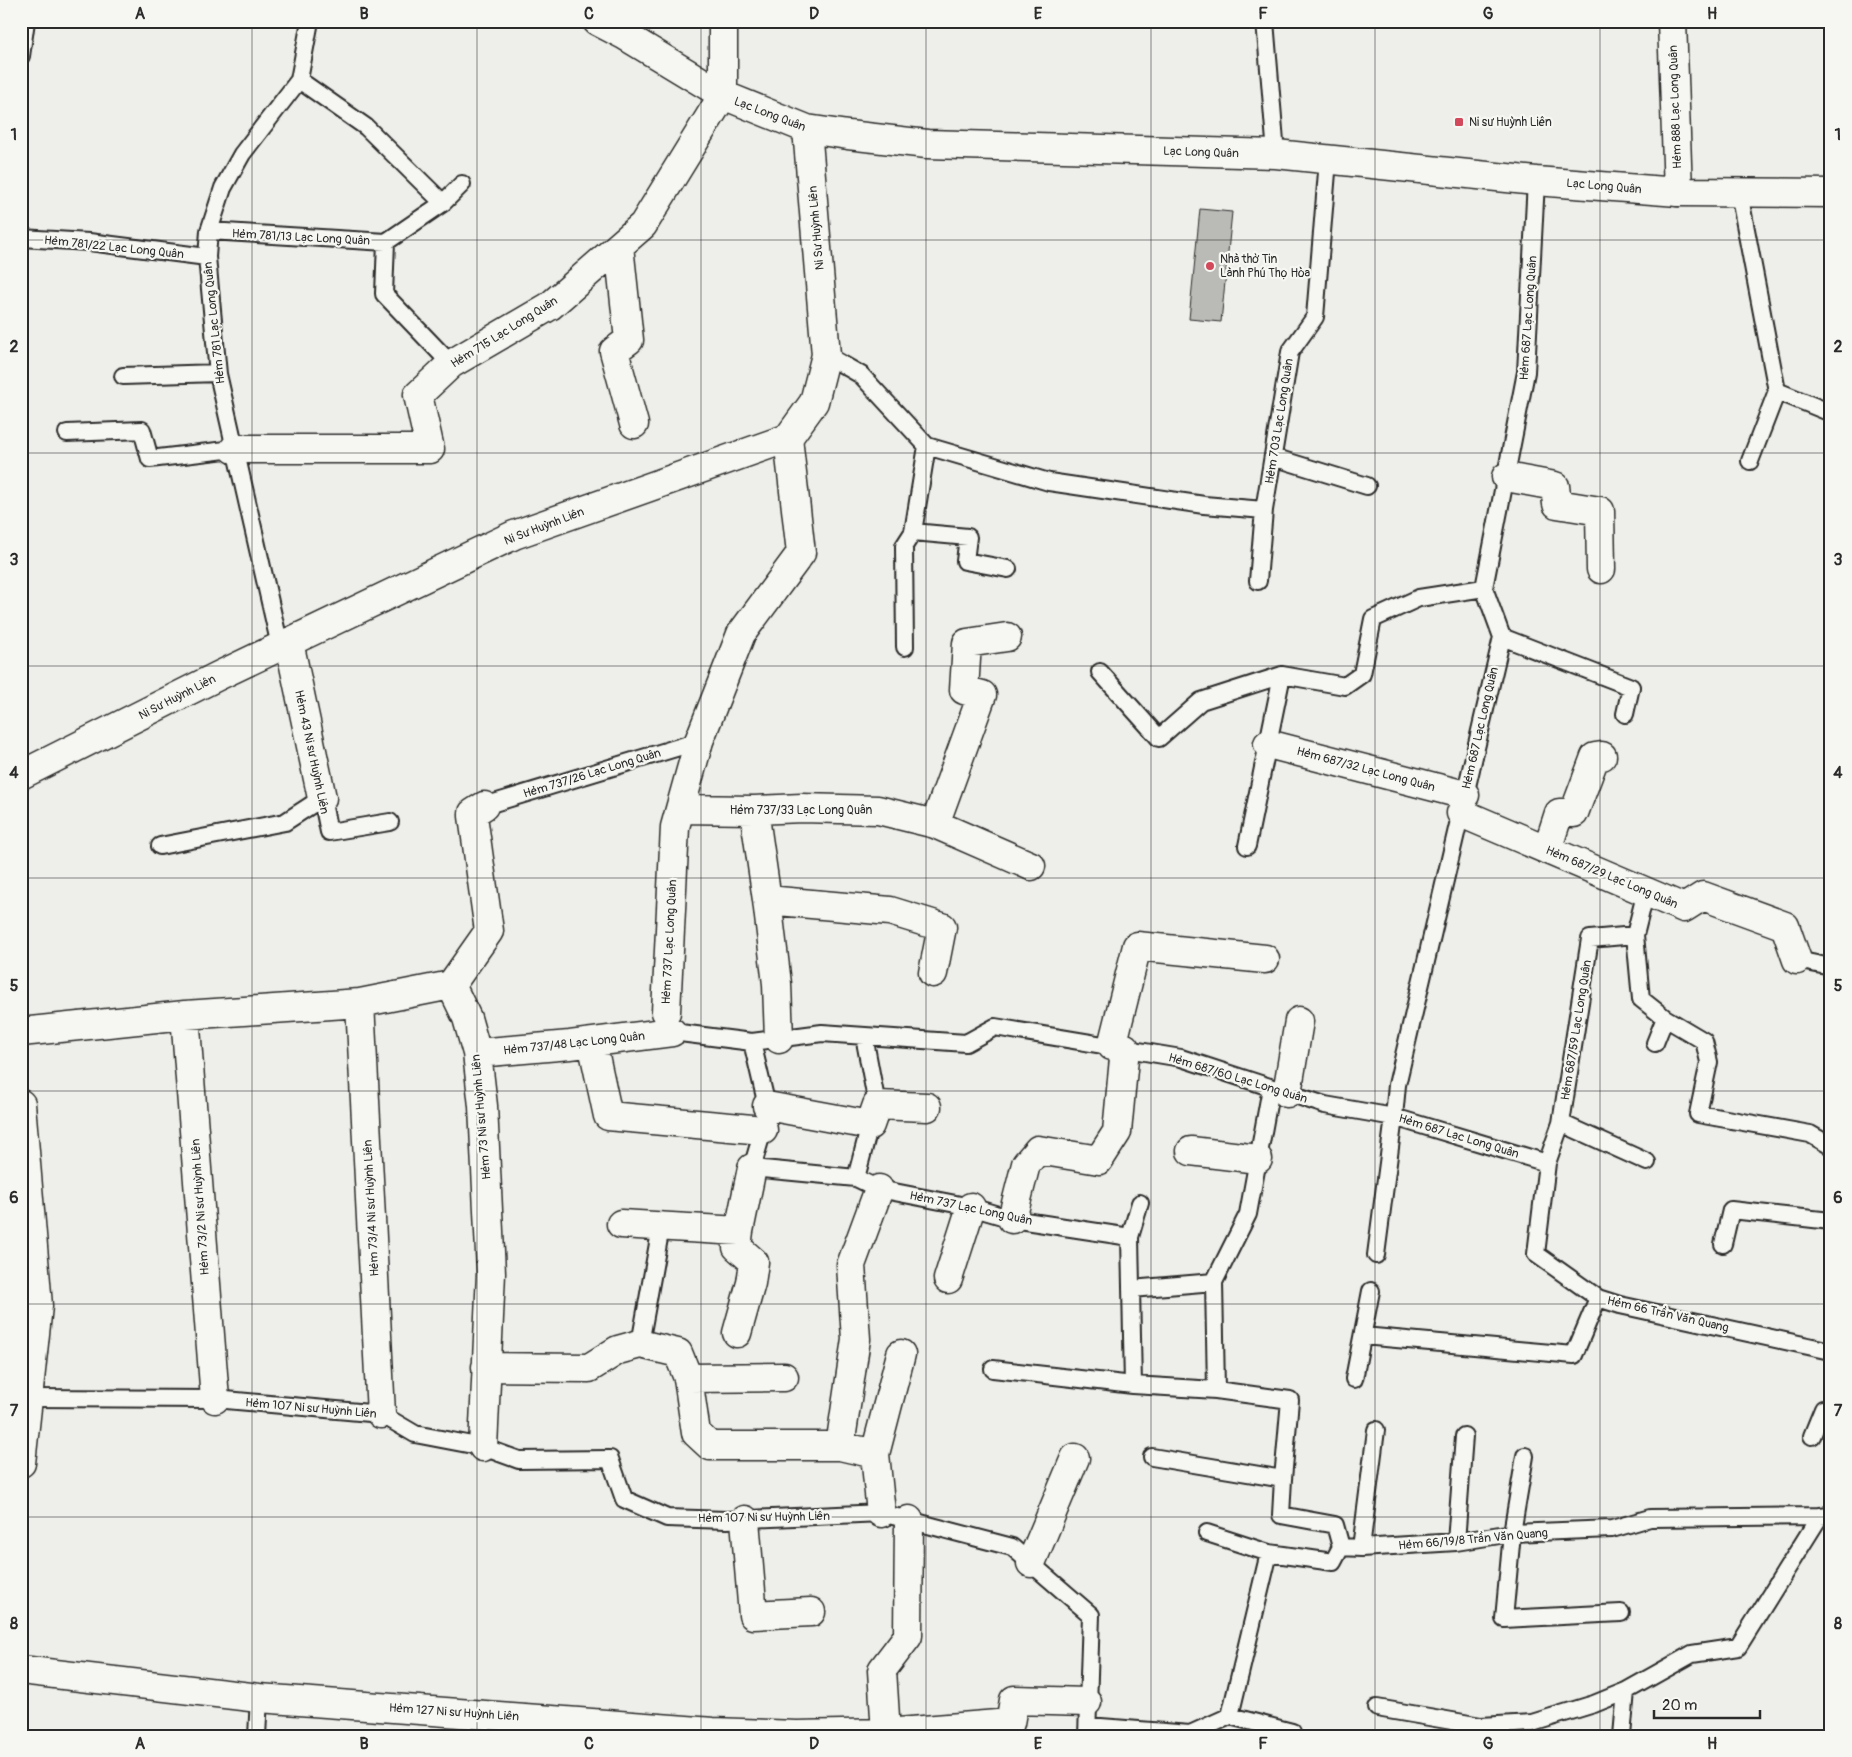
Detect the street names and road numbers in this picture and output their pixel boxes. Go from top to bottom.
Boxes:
street label: Hẻm 888 Lạc Long Quân [1666,45,1685,169]
street label: Lạc Long Quân [732,94,808,135]
street label: Lạc Long Quân [1163,144,1239,161]
street label: Lạc Long Quân [1566,176,1643,197]
street label: Ni Sư Huỳnh Liên [805,185,828,271]
street label: Hẻm 781/13 Lạc Long Quân [231,226,371,249]
street label: Hẻm 781/22 Lạc Long Quân [43,233,185,262]
street label: Hẻm 687 Lạc Long Quân [1517,255,1540,381]
street label: Hẻm 781 Lạc Long Quân [201,261,228,385]
street label: Hẻm 715 Lạc Long Quân [448,293,561,371]
street label: Hẻm 703 Lạc Long Quân [1262,357,1297,485]
street label: Ni Sư Huỳnh Liên [502,504,587,549]
street label: Hẻm 687 Lạc Long Quân [1459,665,1502,791]
street label: Ni Sư Huỳnh Liên [136,671,218,723]
street label: Hẻm 43 Ni sư Huỳnh Liên [291,689,332,816]
street label: Hẻm 687/32 Lạc Long Quân [1295,744,1437,795]
street label: Hẻm 737/26 Lạc Long Quân [522,745,663,802]
street label: Hẻm 737/33 Lạc Long Quân [730,803,873,818]
street label: Hẻm 687/29 Lạc Long Quân [1543,843,1680,912]
street label: Hẻm 737 Lạc Long Quân [659,879,680,1005]
street label: Hẻm 687/59 Lạc Long Quân [1558,959,1595,1101]
street label: Hẻm 737/48 Lạc Long Quân [503,1029,646,1058]
street label: Hẻm 687/60 Lạc Long Quân [1167,1050,1309,1107]
street label: Hẻm 73 Ni sư Huỳnh Liên [469,1053,494,1180]
street label: Hẻm 687 Lạc Long Quân [1397,1111,1521,1162]
street label: Hẻm 73/2 Ni sư Huỳnh Liên [188,1138,213,1276]
street label: Hẻm 73/4 Ni sư Huỳnh Liên [360,1139,383,1277]
street label: Hẻm 737 Lạc Long Quân [908,1188,1034,1229]
street label: Hẻm 66 Trần Văn Quang [1606,1291,1731,1336]
street label: Hẻm 107 Ni sư Huỳnh Liên [245,1395,378,1422]
street label: Hẻm 107 Ni sư Huỳnh Liên [698,1509,830,1526]
street label: Hẻm 66/19/8 Trần Văn Quang [1398,1524,1548,1553]
street label: Hẻm 127 Ni sư Huỳnh Liên [388,1700,520,1725]

